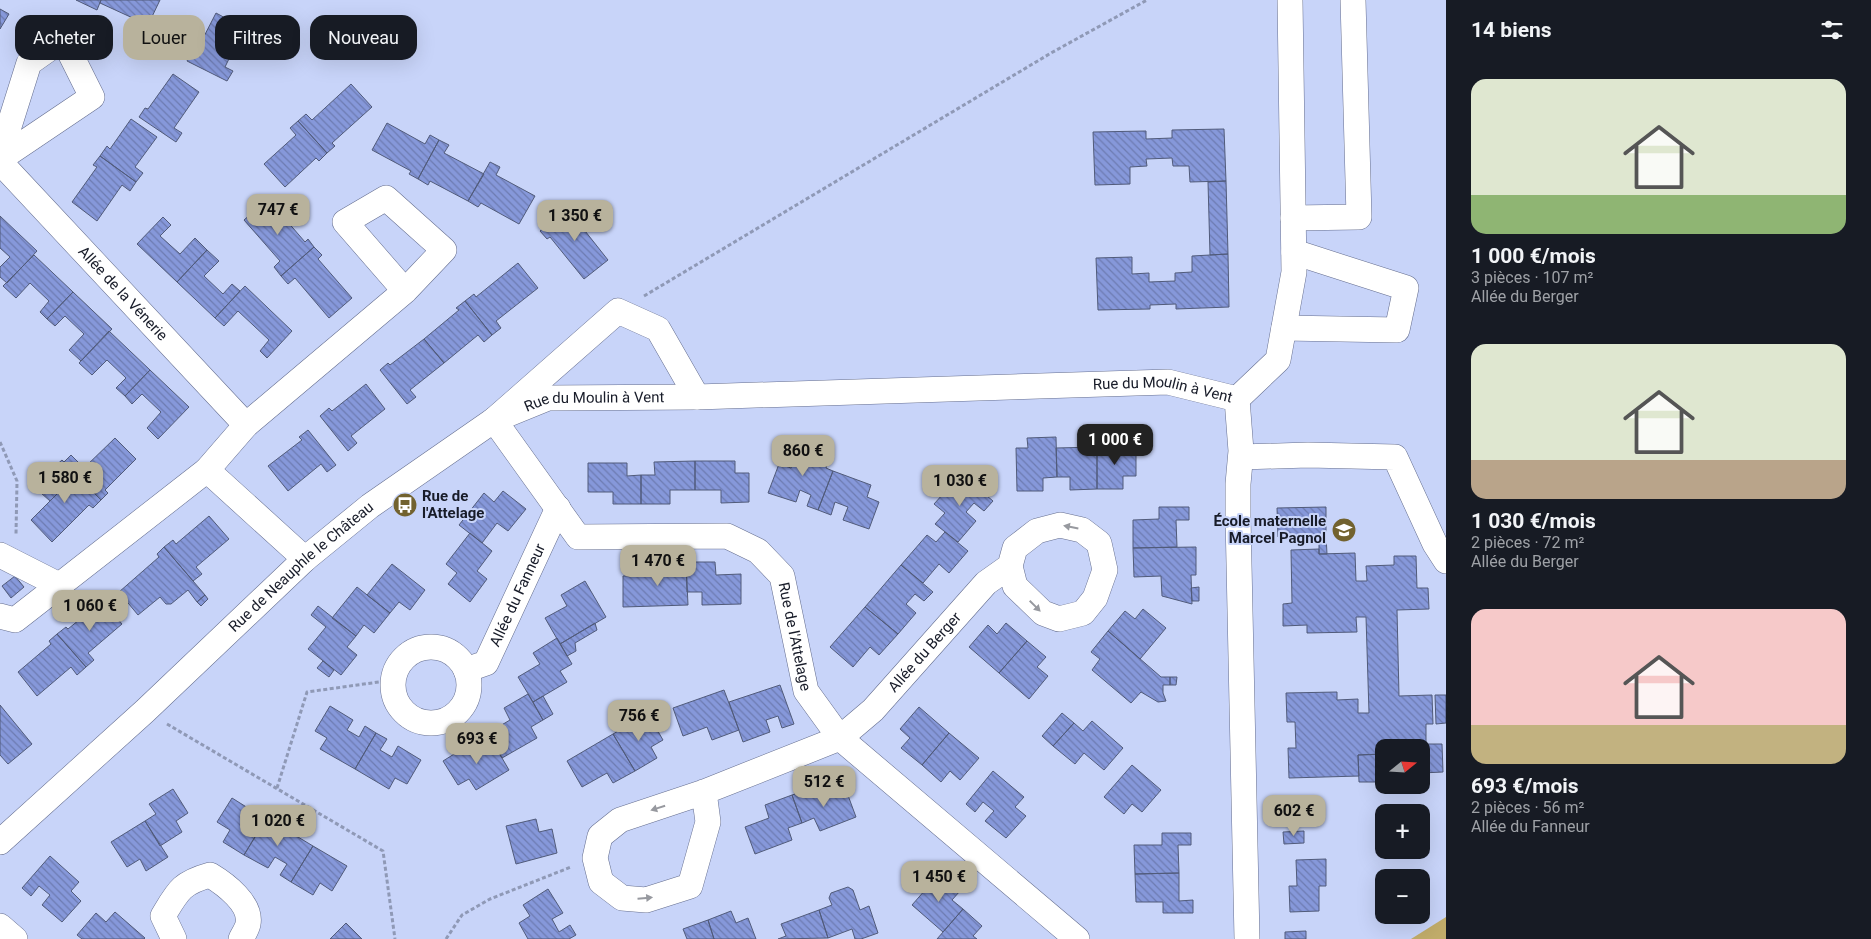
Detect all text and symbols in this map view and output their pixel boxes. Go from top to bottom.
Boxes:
chip: Acheter [15,15,113,60]
chip: Louer [123,15,205,60]
chip: Filtres [215,15,300,60]
chip: Nouveau [310,15,417,60]
icon: filters [1818,16,1846,44]
text: 14 biens [1471,18,1552,42]
icon: home [1614,112,1704,202]
pin: 747 € [243,194,313,236]
text: 747 € [258,200,298,219]
pin: 1 350 € [529,200,621,242]
text: 1 350 € [548,206,602,225]
street label: Allée de la Vénerie [74,243,171,344]
text: 1 000 €/mois [1471,244,1596,268]
text: 3 pièces · 107 m² [1471,268,1593,287]
text: Allée du Berger [1471,287,1579,306]
street label: Rue du Moulin à Vent [1093,372,1234,407]
icon: home [1614,377,1704,467]
street label: Rue du Moulin à Vent [521,388,664,416]
pin: 1 000 € [1069,424,1161,466]
text: 1 000 € [1088,430,1142,449]
pin: 860 € [768,434,838,477]
text: 860 € [783,441,823,460]
pin: 1 580 € [19,462,111,504]
pin: 1 030 € [914,464,1006,507]
text: 1 580 € [38,468,92,487]
text: 1 030 € [933,471,987,490]
place label: Rue de l'Attelage [422,487,484,522]
bus stop icon: Rue de l'Attelage [392,492,418,518]
street label: Rue de Neauphle le Château [225,498,377,636]
text: 1 030 €/mois [1471,509,1596,533]
place label: École maternelle Marcel Pagnol [1213,512,1326,547]
school or university icon: École maternelle Marcel Pagnol [1331,517,1357,543]
one-way arrow [1062,523,1078,531]
text: 2 pièces · 72 m² [1471,533,1584,552]
street label: Allée du Fanneur [486,541,549,649]
pin: 1 470 € [612,544,704,587]
text: 1 470 € [631,551,685,570]
text: Allée du Berger [1471,552,1579,571]
street label: Rue de l'Attelage [775,581,815,693]
pin: 1 060 € [44,590,136,632]
text: 1 060 € [63,596,117,615]
one-way arrow [1029,600,1041,612]
street label: Allée du Berger [884,608,965,696]
icon: home [1614,642,1704,732]
pin: 756 € [604,700,674,742]
text: 756 € [619,706,659,725]
pin: 693 € [442,722,512,765]
text: 693 € [457,729,497,748]
north arrow [1375,739,1430,794]
map controls [1375,739,1430,924]
pin: 512 € [789,766,859,808]
text: 512 € [804,772,844,791]
text: 693 €/mois [1471,774,1579,798]
pin: 602 € [1259,794,1329,837]
text: 2 pièces · 56 m² [1471,798,1584,817]
text: 602 € [1274,801,1314,820]
pin: 1 020 € [232,804,324,847]
one-way arrow [650,804,665,812]
button: + [1375,804,1430,859]
text: 1 020 € [251,811,305,830]
text: Allée du Fanneur [1471,817,1590,836]
pin: 1 450 € [893,860,985,903]
text: 1 450 € [912,867,966,886]
button: − [1375,869,1430,924]
one-way arrow [637,894,653,902]

